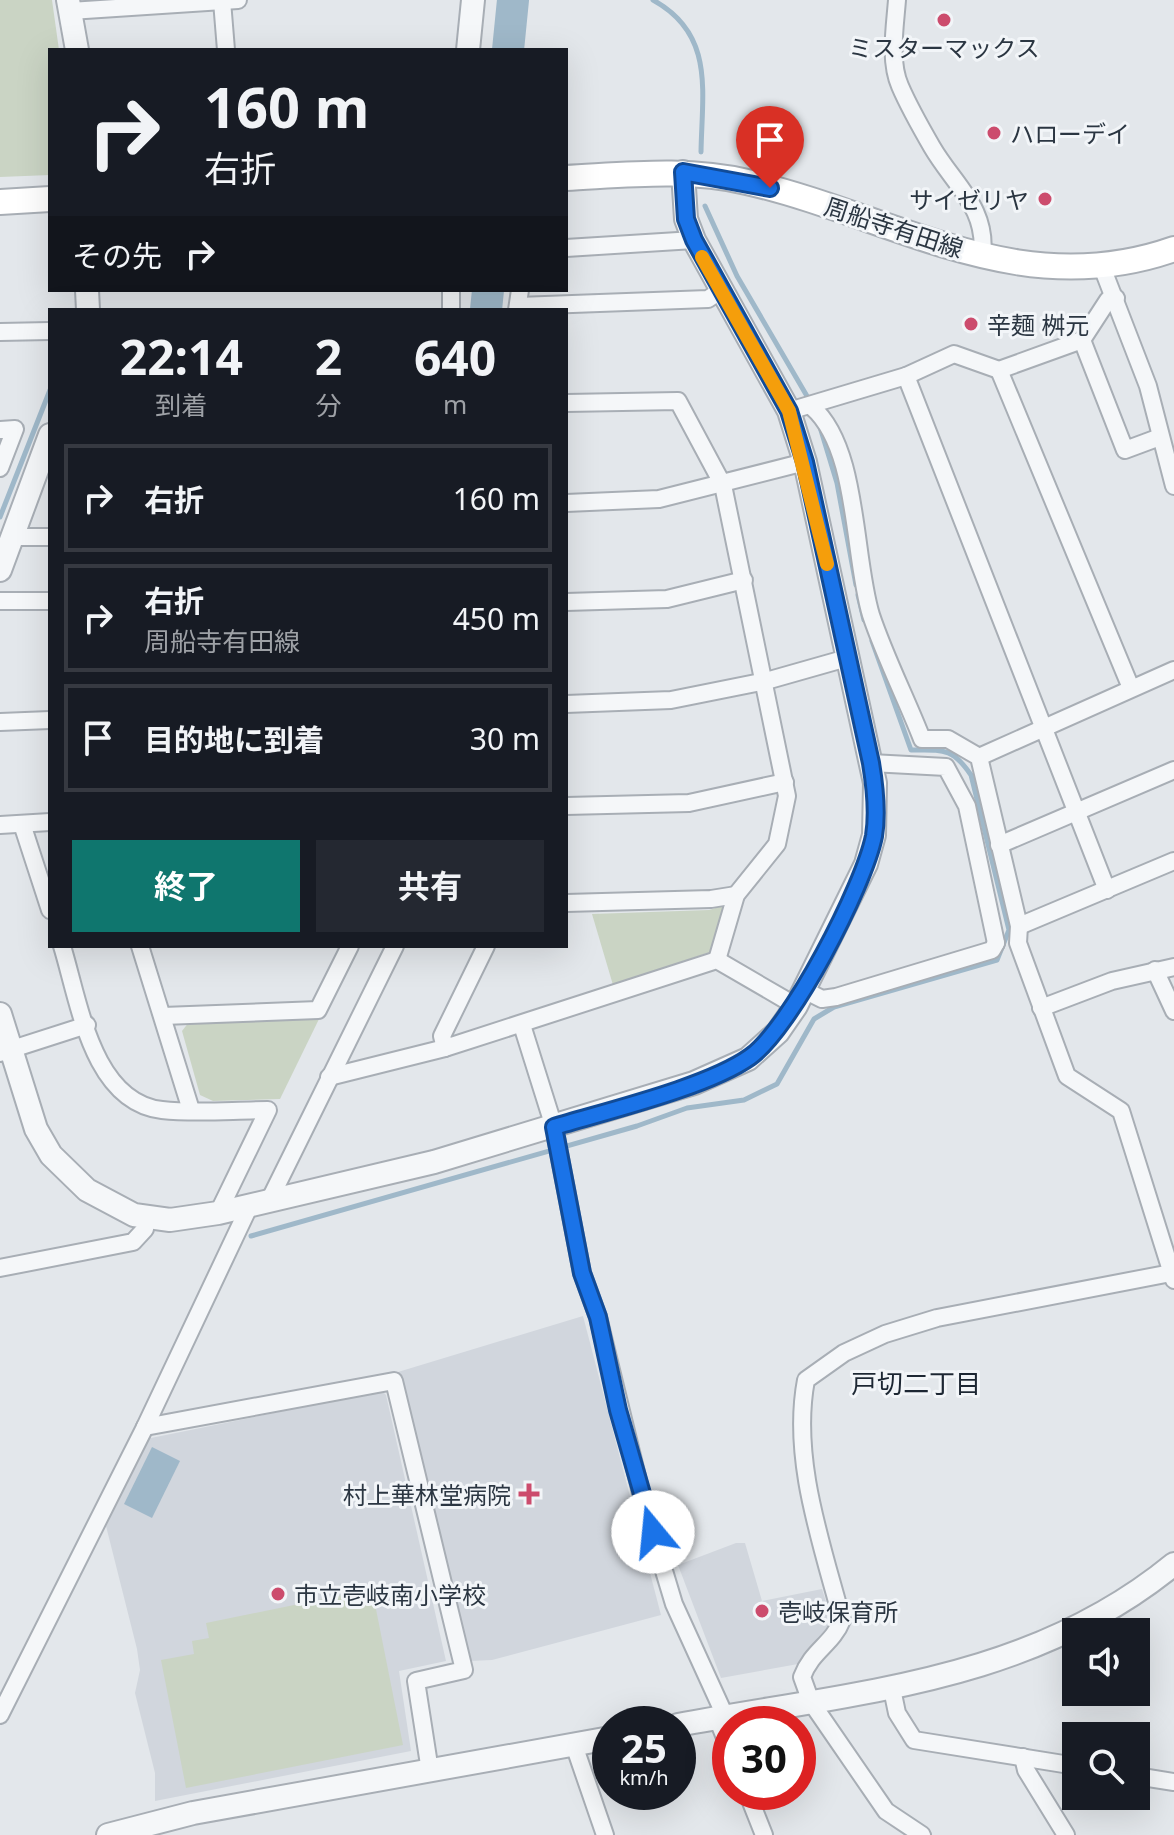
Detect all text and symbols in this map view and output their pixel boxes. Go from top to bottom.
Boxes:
marker: ミスターマックス [935,11,953,29]
place label: ミスターマックス [848,31,1040,64]
text: 160 m [204,68,369,144]
icon: right [72,80,176,184]
pin [736,106,804,188]
place label: ハローデイ [1010,117,1130,150]
icon: arrive [748,118,792,162]
marker: ハローデイ [985,124,1003,142]
text: 右折 [204,144,276,193]
place label: サイゼリヤ [909,183,1029,216]
street label: 周船寺有田線 [820,189,968,265]
marker: サイゼリヤ [1036,190,1054,208]
icon: right [178,232,222,276]
text: その先 [72,235,162,276]
place label: 辛麺 桝元 [987,308,1089,341]
marker: 辛麺 桝元 [962,315,980,333]
text: 22:14 [120,324,243,389]
text: 2 [315,324,342,389]
text: 640 [414,325,496,390]
text: m [443,386,467,422]
text: 到着 [155,387,207,423]
text: 分 [315,387,341,423]
icon: right [76,476,120,520]
text: 160 m [453,478,540,519]
text: 右折 [144,479,204,520]
text: 右折 [144,580,204,621]
icon: right [76,596,120,640]
text: 450 m [453,598,540,639]
text: 周船寺有田線 [144,623,300,659]
icon: arrive [76,716,120,760]
text: 30 m [470,718,540,759]
text: 目的地に到着 [144,719,324,760]
button: 終了 [72,840,300,932]
button: 共有 [316,840,544,932]
district label: 戸切二丁目 [851,1365,981,1401]
place label: 村上華林堂病院 [343,1478,511,1511]
marker: 村上華林堂病院 [518,1483,540,1505]
position arrow [611,1490,695,1574]
place label: 市立壱岐南小学校 [294,1578,486,1611]
marker: 市立壱岐南小学校 [269,1585,287,1603]
place label: 壱岐保育所 [778,1595,898,1628]
marker: 壱岐保育所 [753,1602,771,1620]
map controls [1062,1618,1150,1810]
button: sound [1062,1618,1150,1706]
speed limit sign: 30 [712,1706,816,1810]
text: 25 [621,1720,667,1775]
button: search [1062,1722,1150,1810]
text: km/h [619,1764,669,1791]

